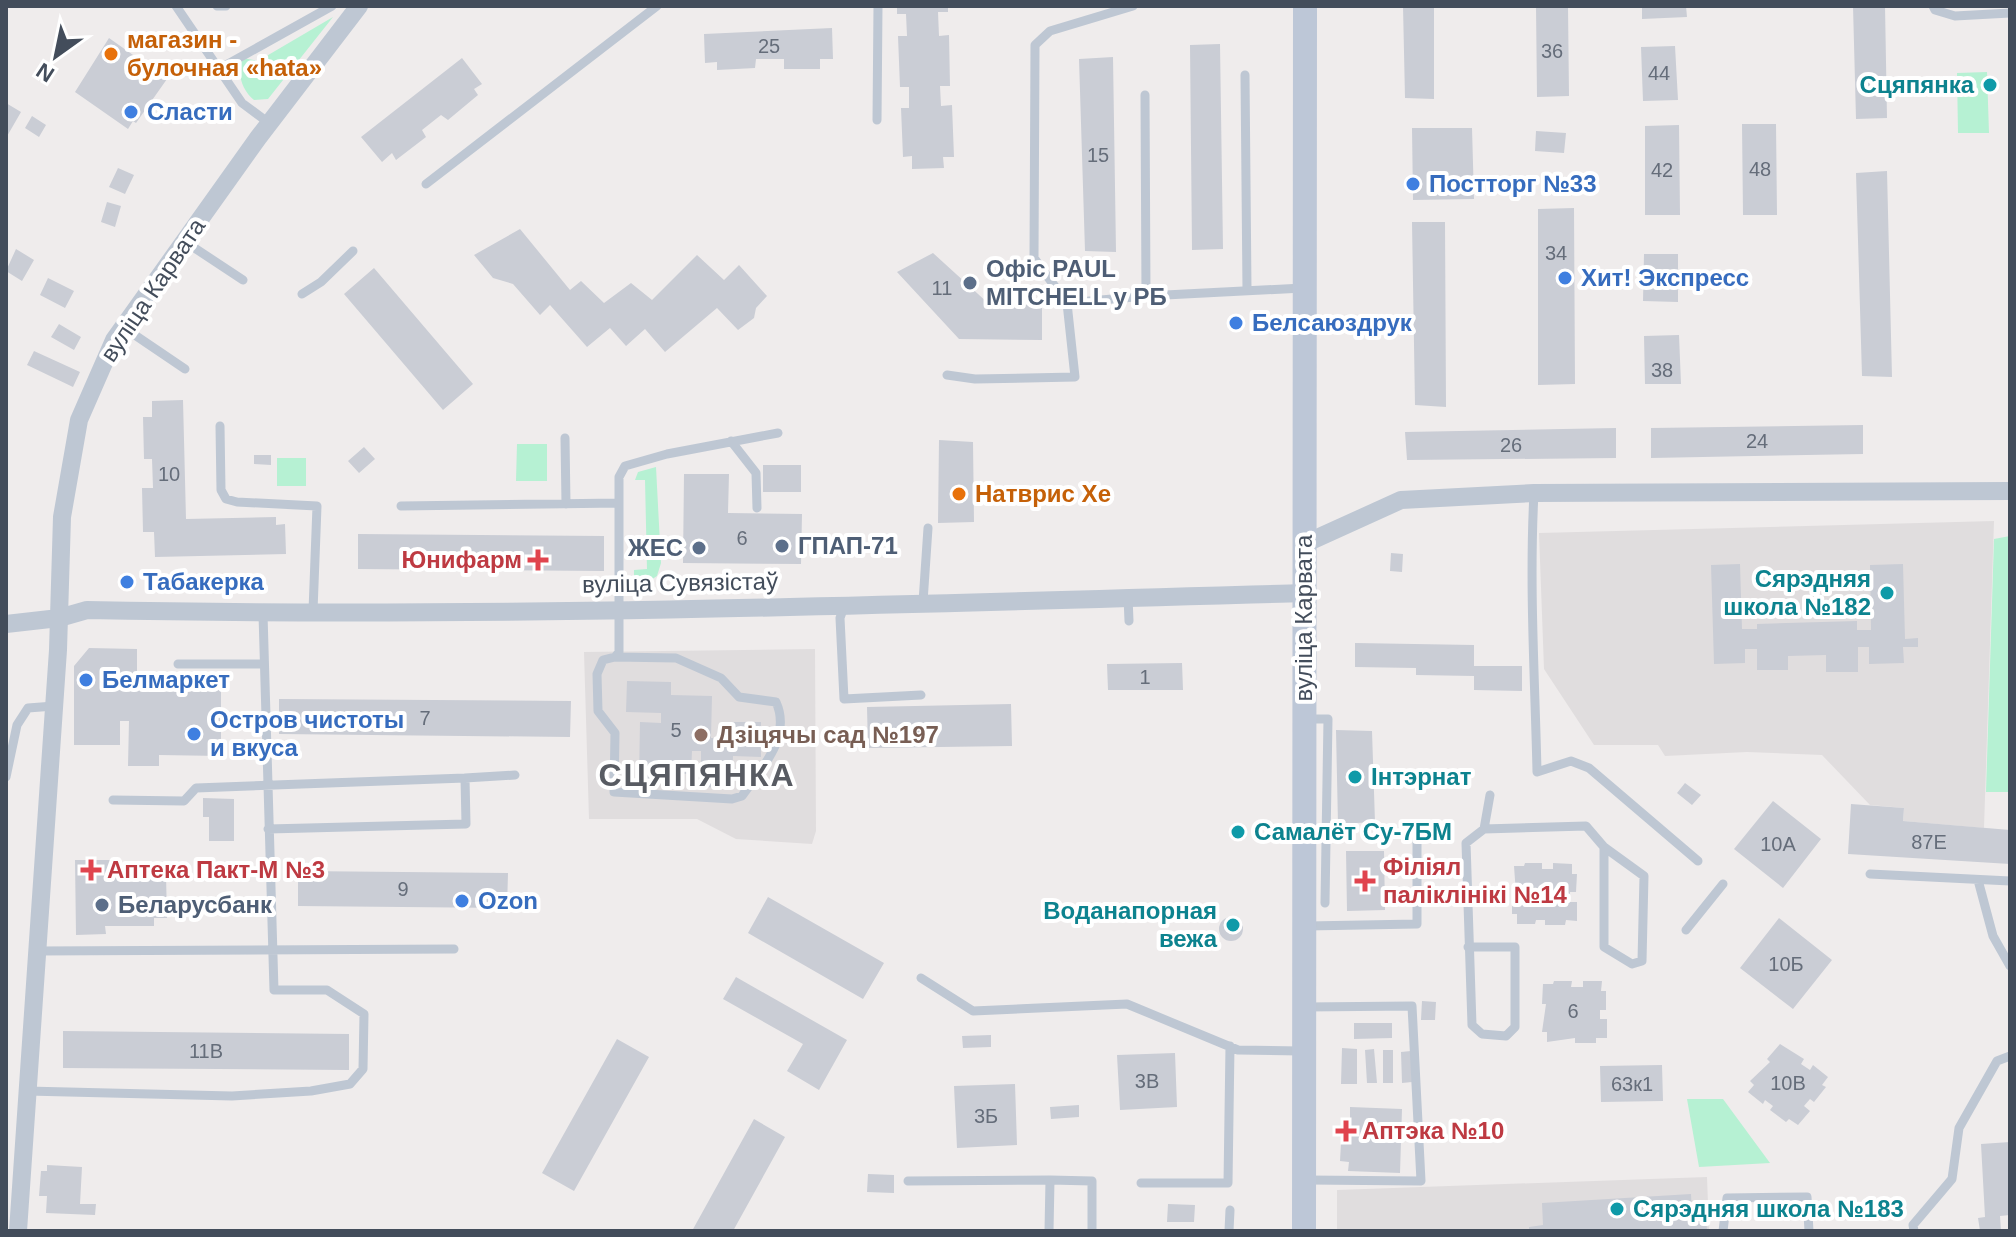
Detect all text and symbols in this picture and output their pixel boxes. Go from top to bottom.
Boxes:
north arrow [16,16,96,96]
place label: магазин - булочная «hata» [127,26,322,81]
house number: 25 [758,35,780,57]
house number: 36 [1541,40,1563,62]
marker: магазин - булочная «hata» [102,45,120,63]
text: N [32,58,59,87]
house number: 44 [1648,62,1670,84]
place label: Сцяпянка [1860,71,1975,98]
marker: Сцяпянка [1981,76,1999,94]
place label: Сласти [147,98,233,125]
marker: Сласти [122,103,140,121]
house number: 15 [1087,144,1109,166]
house number: 48 [1749,158,1771,180]
house number: 42 [1651,159,1673,181]
place label: Постторг №33 [1429,170,1597,197]
marker: Постторг №33 [1404,175,1422,193]
street label: вуліца Карвата [95,212,211,366]
house number: 34 [1545,242,1567,264]
place label: Офіс PAUL MITCHELL у РБ [986,255,1167,310]
place label: Хит! Экспресс [1581,264,1749,291]
marker: Хит! Экспресс [1556,269,1574,287]
marker: Офіс PAUL MITCHELL у РБ [961,274,979,292]
house number: 11 [932,277,952,299]
place label: Белсаюздрук [1252,309,1413,336]
marker: Белсаюздрук [1227,314,1245,332]
house number: 38 [1651,359,1673,381]
house number: 24 [1746,430,1768,452]
house number: 26 [1500,434,1522,456]
house number: 10 [158,463,180,485]
place label: Натврис Хе [975,480,1111,507]
marker: Натврис Хе [950,485,968,503]
house number: 6 [736,527,748,549]
place label: ГПАП-71 [798,532,898,559]
place label: ЖЕС [627,534,683,561]
street label: вуліца Карвата [1290,534,1317,701]
marker: ГПАП-71 [773,537,791,555]
marker: ЖЕС [690,539,708,557]
place label: Юнифарм [402,546,522,573]
marker: Юнифарм [529,551,547,569]
place label: Сярэдняя школа №182 [1723,565,1871,620]
street label: вуліца Сувязістаў [582,567,778,598]
place label: Табакерка [143,568,265,595]
marker: Табакерка [118,573,136,591]
marker: Сярэдняя школа №182 [1878,584,1896,602]
place label: Белмаркет [102,666,230,693]
house number: 1 [1139,666,1151,688]
marker: Белмаркет [77,671,95,689]
place label: Остров чистоты и вкуса [210,706,404,761]
house number: 7 [419,707,431,729]
house number: 5 [670,719,682,741]
place label: Дзіцячы сад №197 [717,721,939,748]
marker: Остров чистоты и вкуса [185,725,203,743]
marker: Дзіцячы сад №197 [692,726,710,744]
district label: СЦЯПЯНКА [598,757,796,793]
place label: Інтэрнат [1371,763,1472,790]
marker: Інтэрнат [1346,768,1364,786]
place label: Самалёт Су-7БМ [1254,818,1452,845]
marker: Самалёт Су-7БМ [1229,823,1247,841]
house number: 87Е [1911,831,1947,853]
house number: 10А [1760,833,1796,855]
place label: Філіял паліклінікі №14 [1383,853,1568,908]
place label: Аптека Пакт-М №3 [107,856,325,883]
marker: Аптека Пакт-М №3 [82,861,100,879]
marker: Філіял паліклінікі №14 [1354,870,1376,892]
house number: 9 [397,878,409,900]
place label: Ozon [478,887,538,914]
place label: Беларусбанк [118,891,273,918]
marker: Ozon [453,892,471,910]
marker: Беларусбанк [93,896,111,914]
place label: Воданапорная вежа [1043,897,1218,952]
marker: Воданапорная вежа [1224,916,1242,934]
house number: 10Б [1768,953,1804,975]
house number: 6 [1567,1000,1579,1022]
house number: 11В [189,1040,223,1062]
house number: 3В [1135,1070,1159,1092]
house number: 10В [1770,1072,1806,1094]
house number: 63к1 [1611,1073,1653,1095]
house number: 3Б [974,1105,998,1127]
place label: Аптэка №10 [1362,1117,1504,1144]
marker: Аптэка №10 [1337,1122,1355,1140]
place label: Сярэдняя школа №183 [1633,1195,1904,1222]
marker: Сярэдняя школа №183 [1608,1200,1626,1218]

